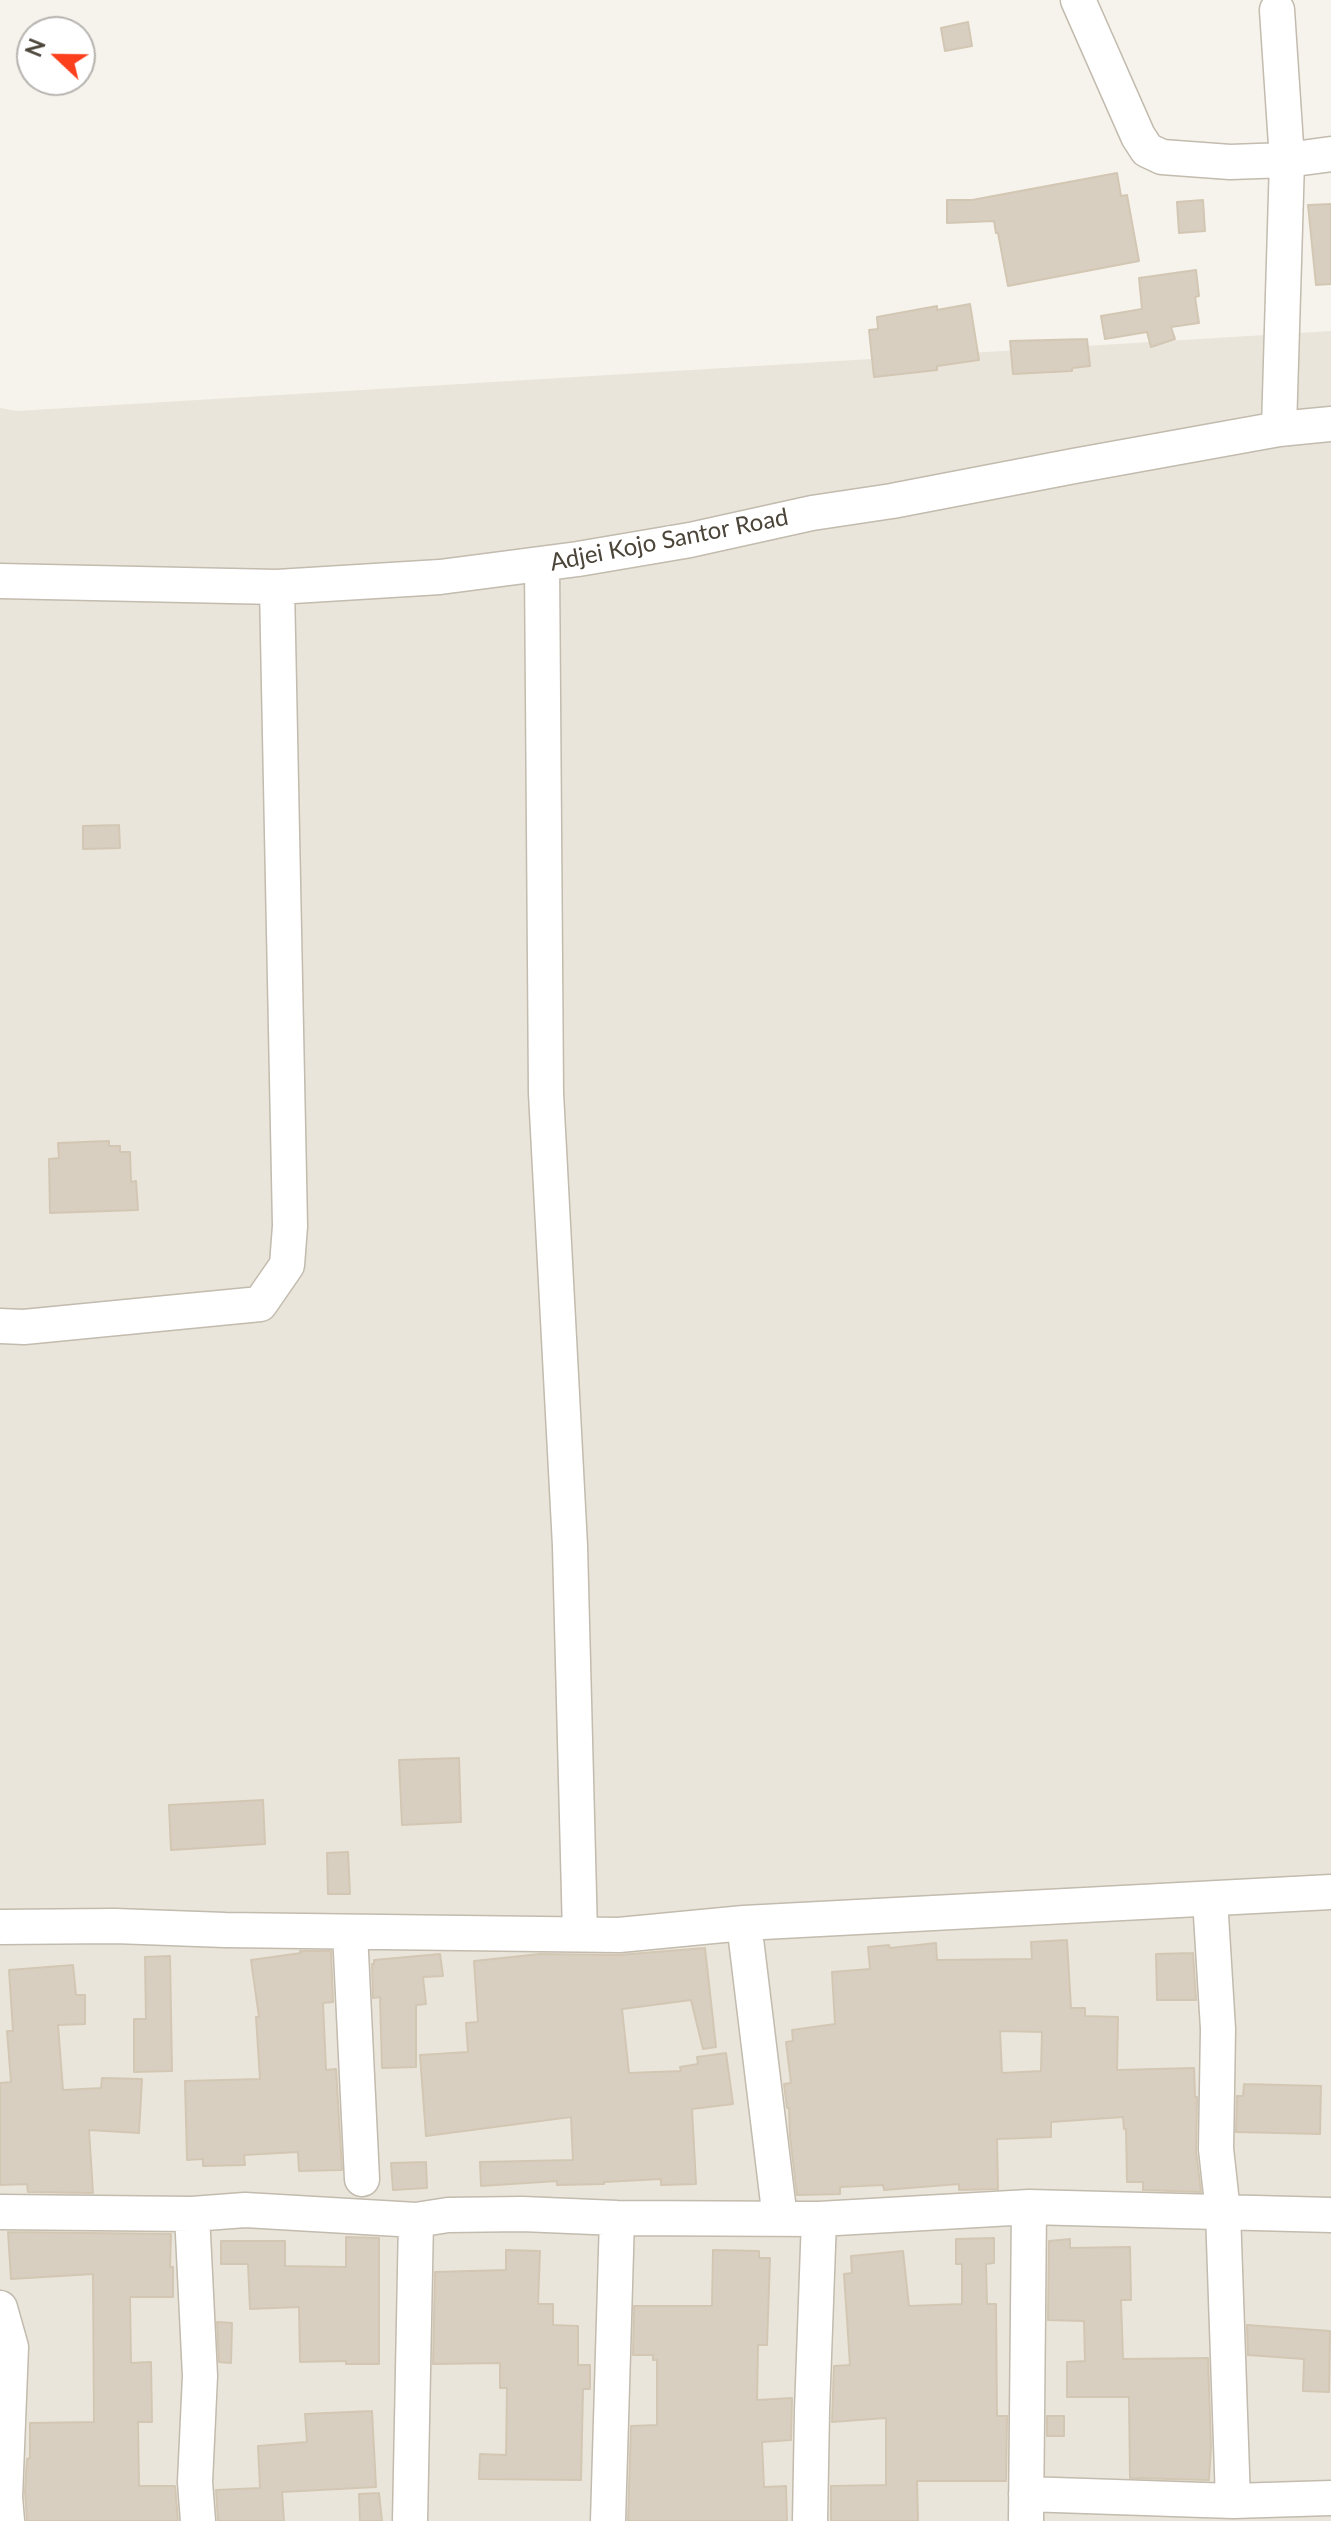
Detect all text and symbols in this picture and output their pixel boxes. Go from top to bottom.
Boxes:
north arrow [16,16,96,96]
text: N [19,35,51,60]
street label: Adjei Kojo Santor Road [547,503,791,577]

